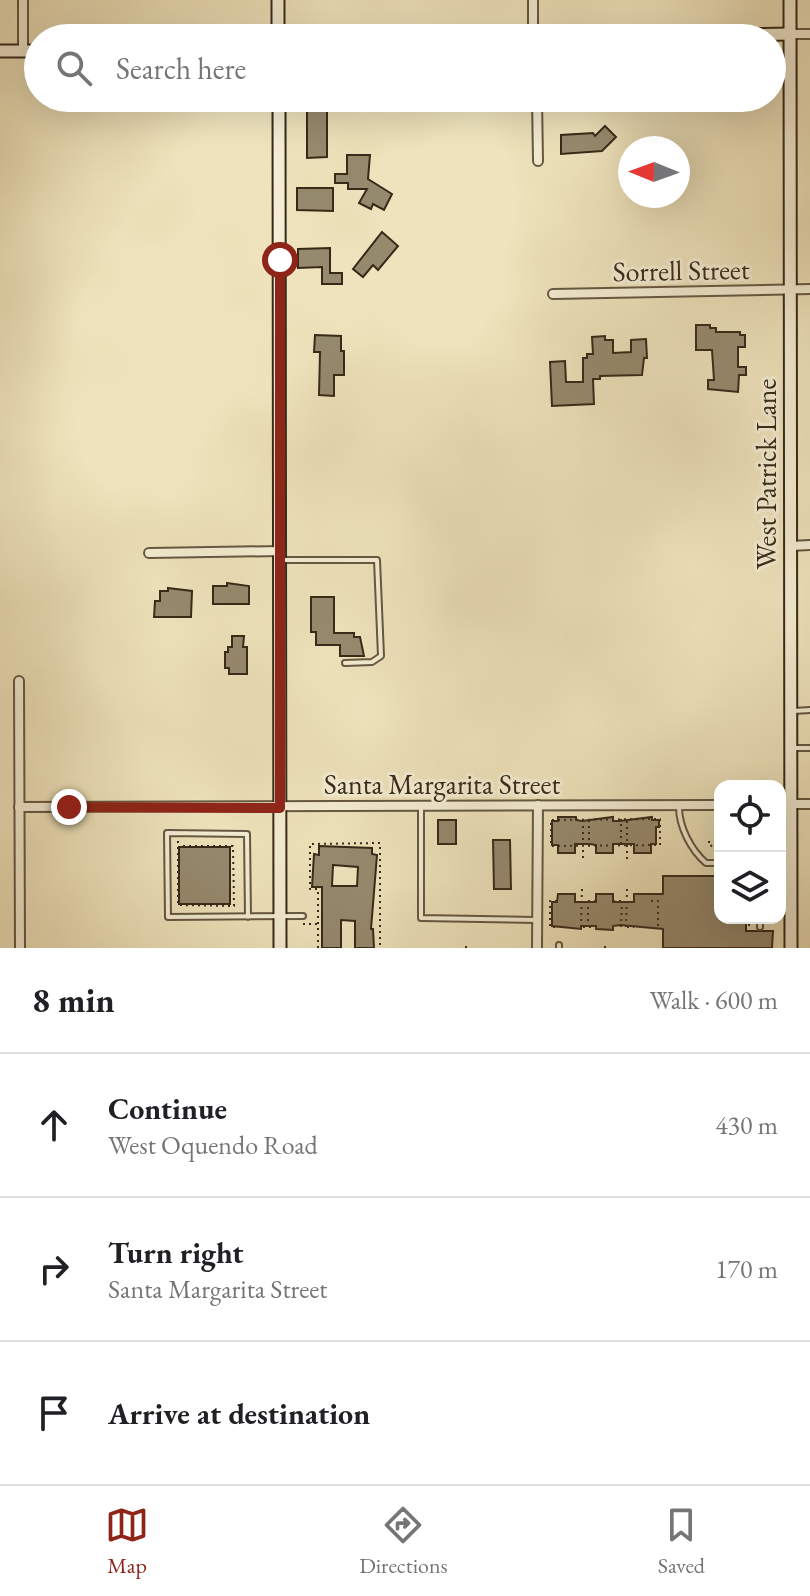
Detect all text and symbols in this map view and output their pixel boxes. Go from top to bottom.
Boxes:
search box [24,24,786,112]
icon: search [52,46,96,90]
text: Search here [116,49,246,88]
north arrow [618,136,690,208]
route start [262,242,298,278]
street label: Sorrell Street [612,251,750,289]
street label: West Patrick Lane [748,379,784,569]
street label: Santa Margarita Street [324,766,560,802]
map controls [714,780,786,924]
button: locate [714,780,786,852]
route end [51,789,87,825]
button: layers [714,852,786,924]
text: 8 min [32,978,115,1022]
text: Walk · 600 m [650,983,778,1017]
text: Continue [108,1089,227,1128]
icon: ahead [32,1103,76,1147]
text: 430 m [715,1108,778,1142]
text: West Oquendo Road [108,1128,318,1162]
text: Turn right [108,1233,244,1272]
icon: right [32,1247,76,1291]
text: 170 m [715,1252,778,1286]
text: Santa Margarita Street [108,1272,328,1306]
icon: arrive [32,1391,76,1435]
text: Arrive at destination [108,1394,370,1433]
tab: Map [105,1503,149,1580]
tab: Directions [359,1503,448,1580]
tab: Saved [658,1503,705,1580]

